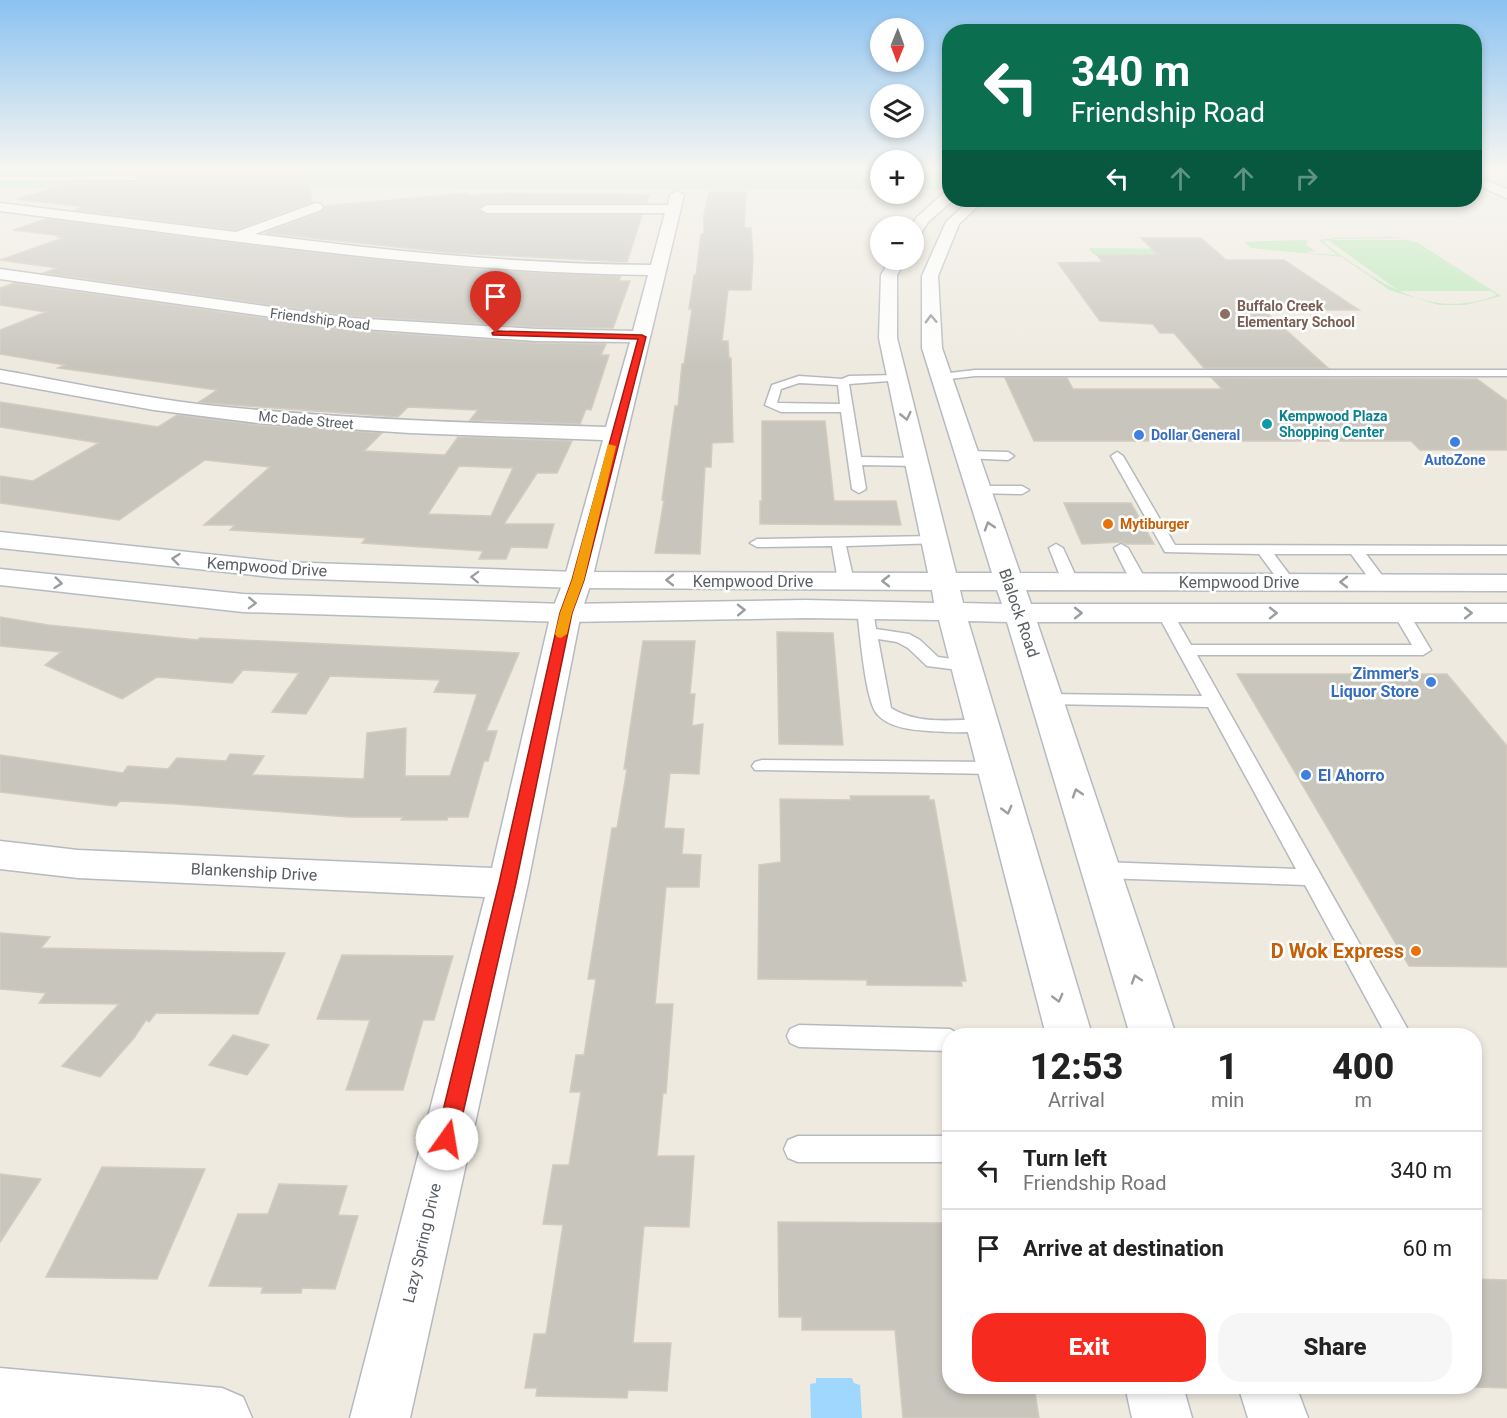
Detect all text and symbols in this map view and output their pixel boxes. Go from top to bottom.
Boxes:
north arrow [870,18,924,72]
map controls [870,18,924,270]
text: 340 m [1071,47,1190,96]
icon: left [972,48,1050,126]
button: layers [870,84,924,138]
text: Friendship Road [1071,97,1265,129]
button: + [870,150,924,204]
icon: left [1101,162,1134,195]
icon: ahead [1164,162,1197,195]
icon: ahead [1227,162,1260,195]
icon: right [1290,162,1323,195]
button: − [870,216,924,270]
pin [470,271,521,333]
icon: arrive [479,280,512,313]
place label: Buffalo Creek Elementary School [1237,298,1355,330]
street label: Friendship Road [269,305,371,333]
marker: Buffalo Creek Elementary School [1218,307,1232,321]
one-way arrow [924,314,937,323]
street label: Mc Dade Street [258,408,355,432]
place label: Kempwood Plaza Shopping Center [1279,408,1388,440]
one-way arrow [899,410,912,420]
marker: Kempwood Plaza Shopping Center [1260,417,1274,431]
place label: Dollar General [1151,427,1240,443]
marker: Dollar General [1132,428,1146,442]
marker: AutoZone [1448,435,1462,449]
place label: AutoZone [1424,452,1486,468]
place label: Mytiburger [1120,516,1189,532]
marker: Mytiburger [1101,517,1115,531]
one-way arrow [984,521,997,532]
street label: Kempwood Drive [206,553,328,581]
one-way arrow [171,554,181,566]
street label: Blalock Road [995,566,1043,660]
one-way arrow [471,570,480,583]
street label: Kempwood Drive [693,572,813,591]
street label: Kempwood Drive [1179,573,1299,592]
one-way arrow [666,574,675,586]
one-way arrow [882,575,891,587]
one-way arrow [54,576,63,589]
one-way arrow [1339,576,1348,588]
one-way arrow [248,597,257,609]
one-way arrow [736,604,745,616]
one-way arrow [1073,607,1082,619]
one-way arrow [1268,607,1277,619]
one-way arrow [1463,607,1472,619]
place label: Zimmer's Liquor Store [1331,664,1419,701]
marker: Zimmer's Liquor Store [1424,675,1438,689]
place label: El Ahorro [1318,766,1384,785]
marker: El Ahorro [1299,768,1313,782]
one-way arrow [1072,788,1084,799]
one-way arrow [999,805,1012,815]
street label: Blankenship Drive [190,859,318,885]
place label: D Wok Express [1271,939,1404,963]
marker: D Wok Express [1409,944,1423,958]
one-way arrow [1131,974,1143,985]
one-way arrow [1051,993,1064,1003]
text: 12:53 [1030,1046,1123,1088]
text: 1 [1217,1046,1238,1088]
text: 400 [1332,1046,1394,1088]
text: Arrival [1048,1088,1105,1112]
text: min [1211,1088,1244,1112]
text: m [1354,1088,1372,1112]
position arrow [415,1107,479,1171]
text: Turn left [1023,1146,1107,1171]
icon: left [972,1154,1005,1187]
text: 340 m [1390,1158,1452,1183]
text: Friendship Road [1023,1171,1167,1195]
street label: Lazy Spring Drive [399,1181,445,1305]
icon: arrive [972,1232,1005,1265]
text: Arrive at destination [1023,1236,1224,1261]
text: 60 m [1403,1236,1452,1261]
button: Exit [972,1313,1206,1382]
button: Share [1218,1313,1452,1382]

